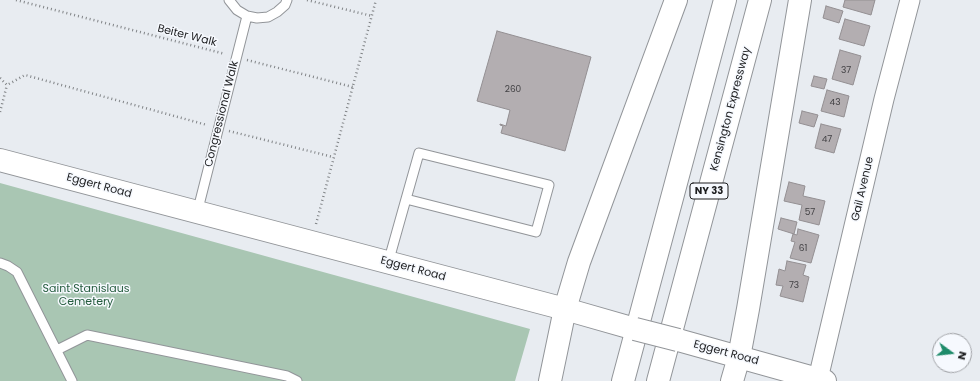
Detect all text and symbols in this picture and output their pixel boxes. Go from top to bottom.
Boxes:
street label: Beiter Walk [156,22,218,50]
street label: Kensington Expressway [708,46,754,172]
street label: Congressional Walk [202,60,242,168]
house number: 37 [841,66,851,76]
house number: 260 [505,85,521,95]
house number: 43 [830,98,840,108]
house number: 47 [822,135,832,145]
street label: Gail Avenue [849,156,877,222]
street label: Eggert Road [65,171,133,201]
road number: NY 33 [690,183,728,199]
house number: 57 [805,208,815,218]
house number: 61 [799,244,807,254]
street label: Eggert Road [379,254,447,284]
house number: 73 [789,281,799,291]
park label: Saint Stanislaus Cemetery [43,282,129,308]
north arrow [932,333,972,373]
street label: Eggert Road [692,338,760,368]
text: N [954,350,971,362]

